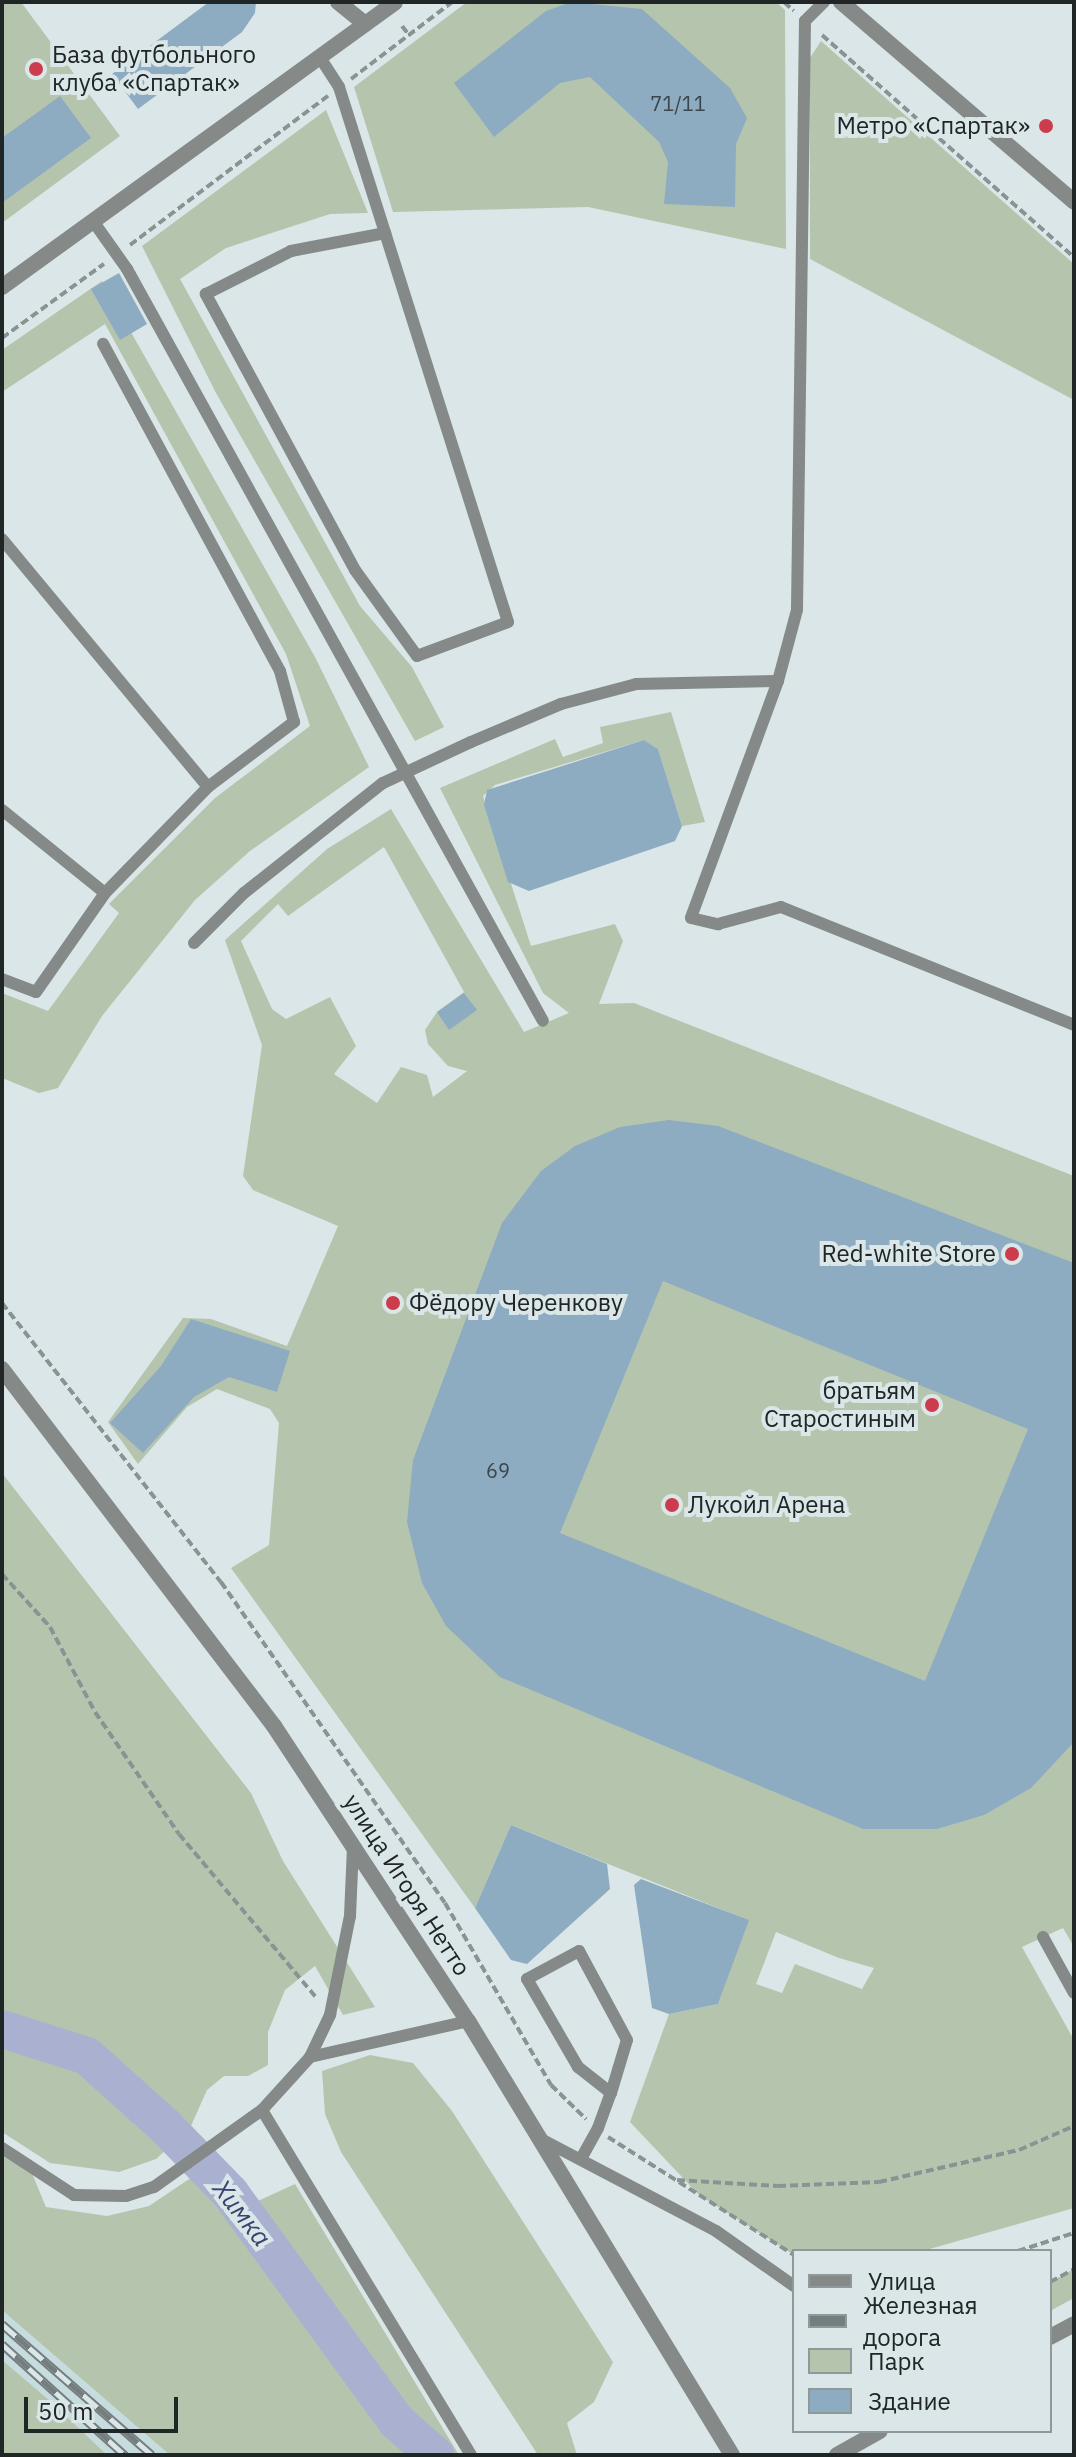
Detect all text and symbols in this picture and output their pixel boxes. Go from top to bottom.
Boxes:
place label: База футбольного клуба «Спартак» [52,41,256,97]
marker: База футбольного клуба «Спартак» [27,60,45,78]
house number: 71/11 [650,91,706,115]
place label: Метро «Спартак» [837,112,1030,140]
marker: Метро «Спартак» [1037,117,1055,135]
place label: Red-white Store [822,1240,996,1268]
marker: Red-white Store [1003,1245,1021,1263]
place label: Фёдору Черенкову [409,1289,623,1317]
marker: Фёдору Черенкову [384,1294,402,1312]
place label: братьям Старостиным [764,1377,916,1433]
marker: братьям Старостиным [923,1396,941,1414]
house number: 69 [486,1458,510,1482]
place label: Лукойл Арена [688,1491,845,1519]
marker: Лукойл Арена [663,1496,681,1514]
street label: улица Игоря Нетто [338,1789,476,1981]
water label: Химка [206,2174,278,2252]
legend [792,2249,1052,2433]
text: Улица [868,2265,936,2297]
text: Железная дорога [863,2289,978,2353]
text: Парк [868,2345,925,2377]
scale bar [28,2381,182,2431]
text: Здание [868,2385,951,2417]
text: 50 m [38,2395,93,2427]

